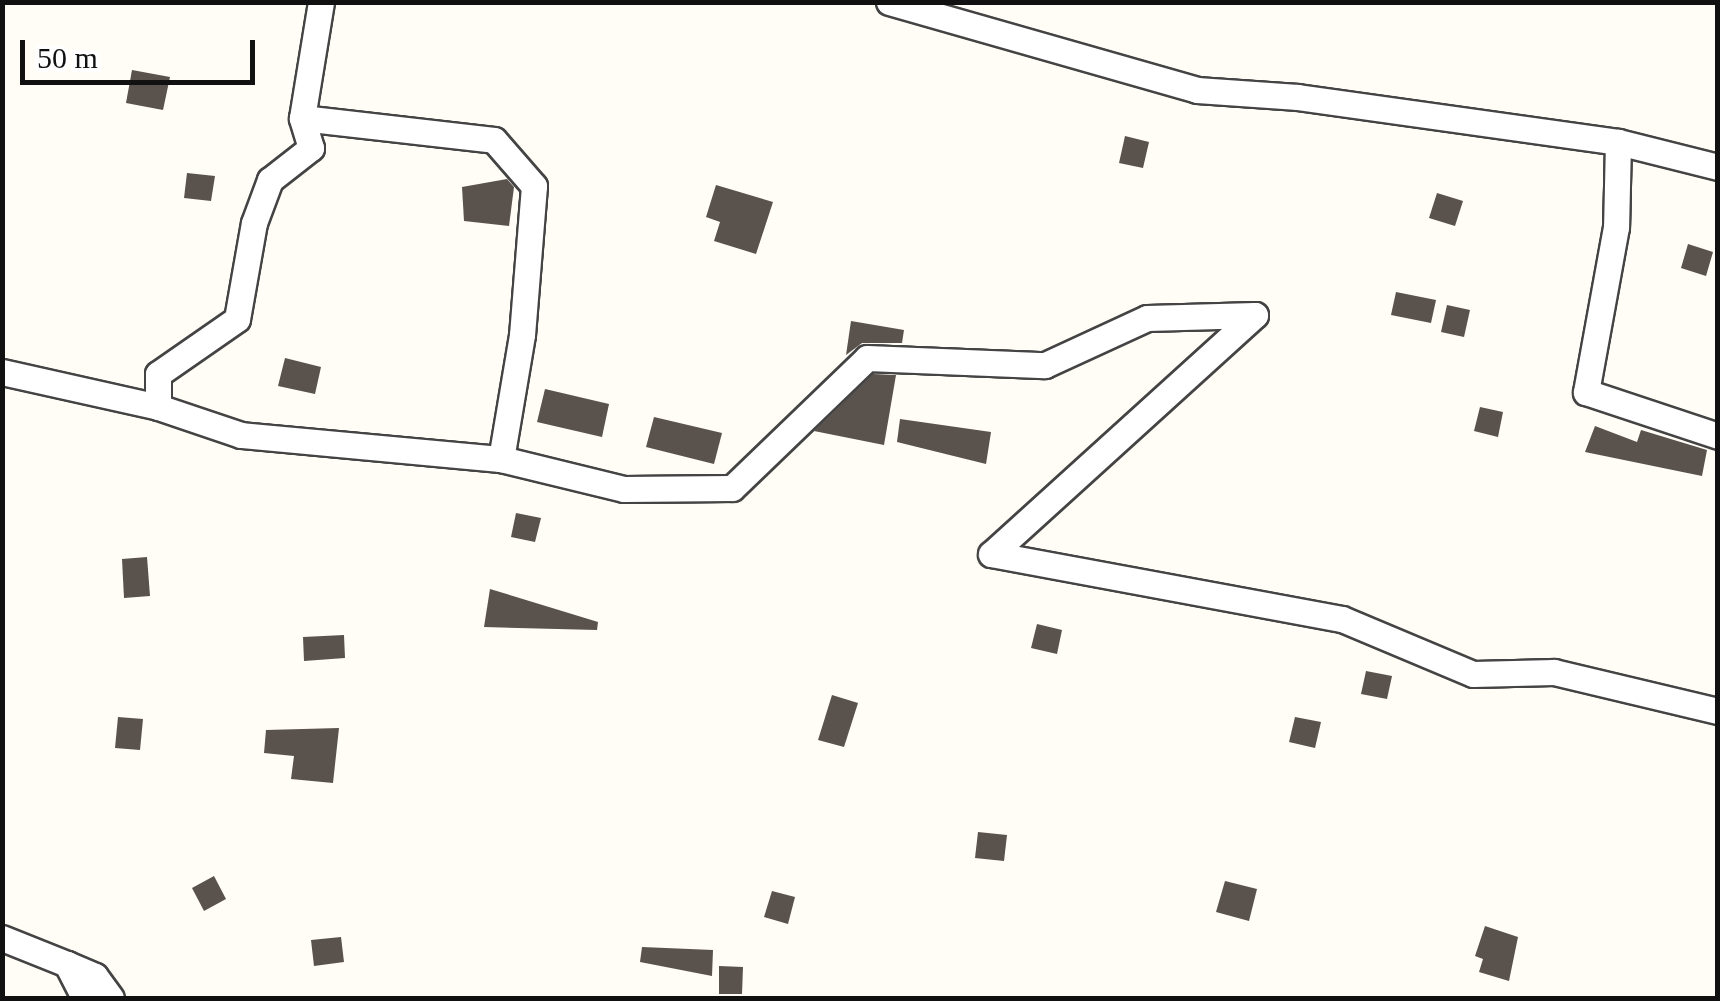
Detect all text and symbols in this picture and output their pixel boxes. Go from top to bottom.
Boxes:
scale bar [25,20,260,82]
text: 50 m [37,41,98,74]

